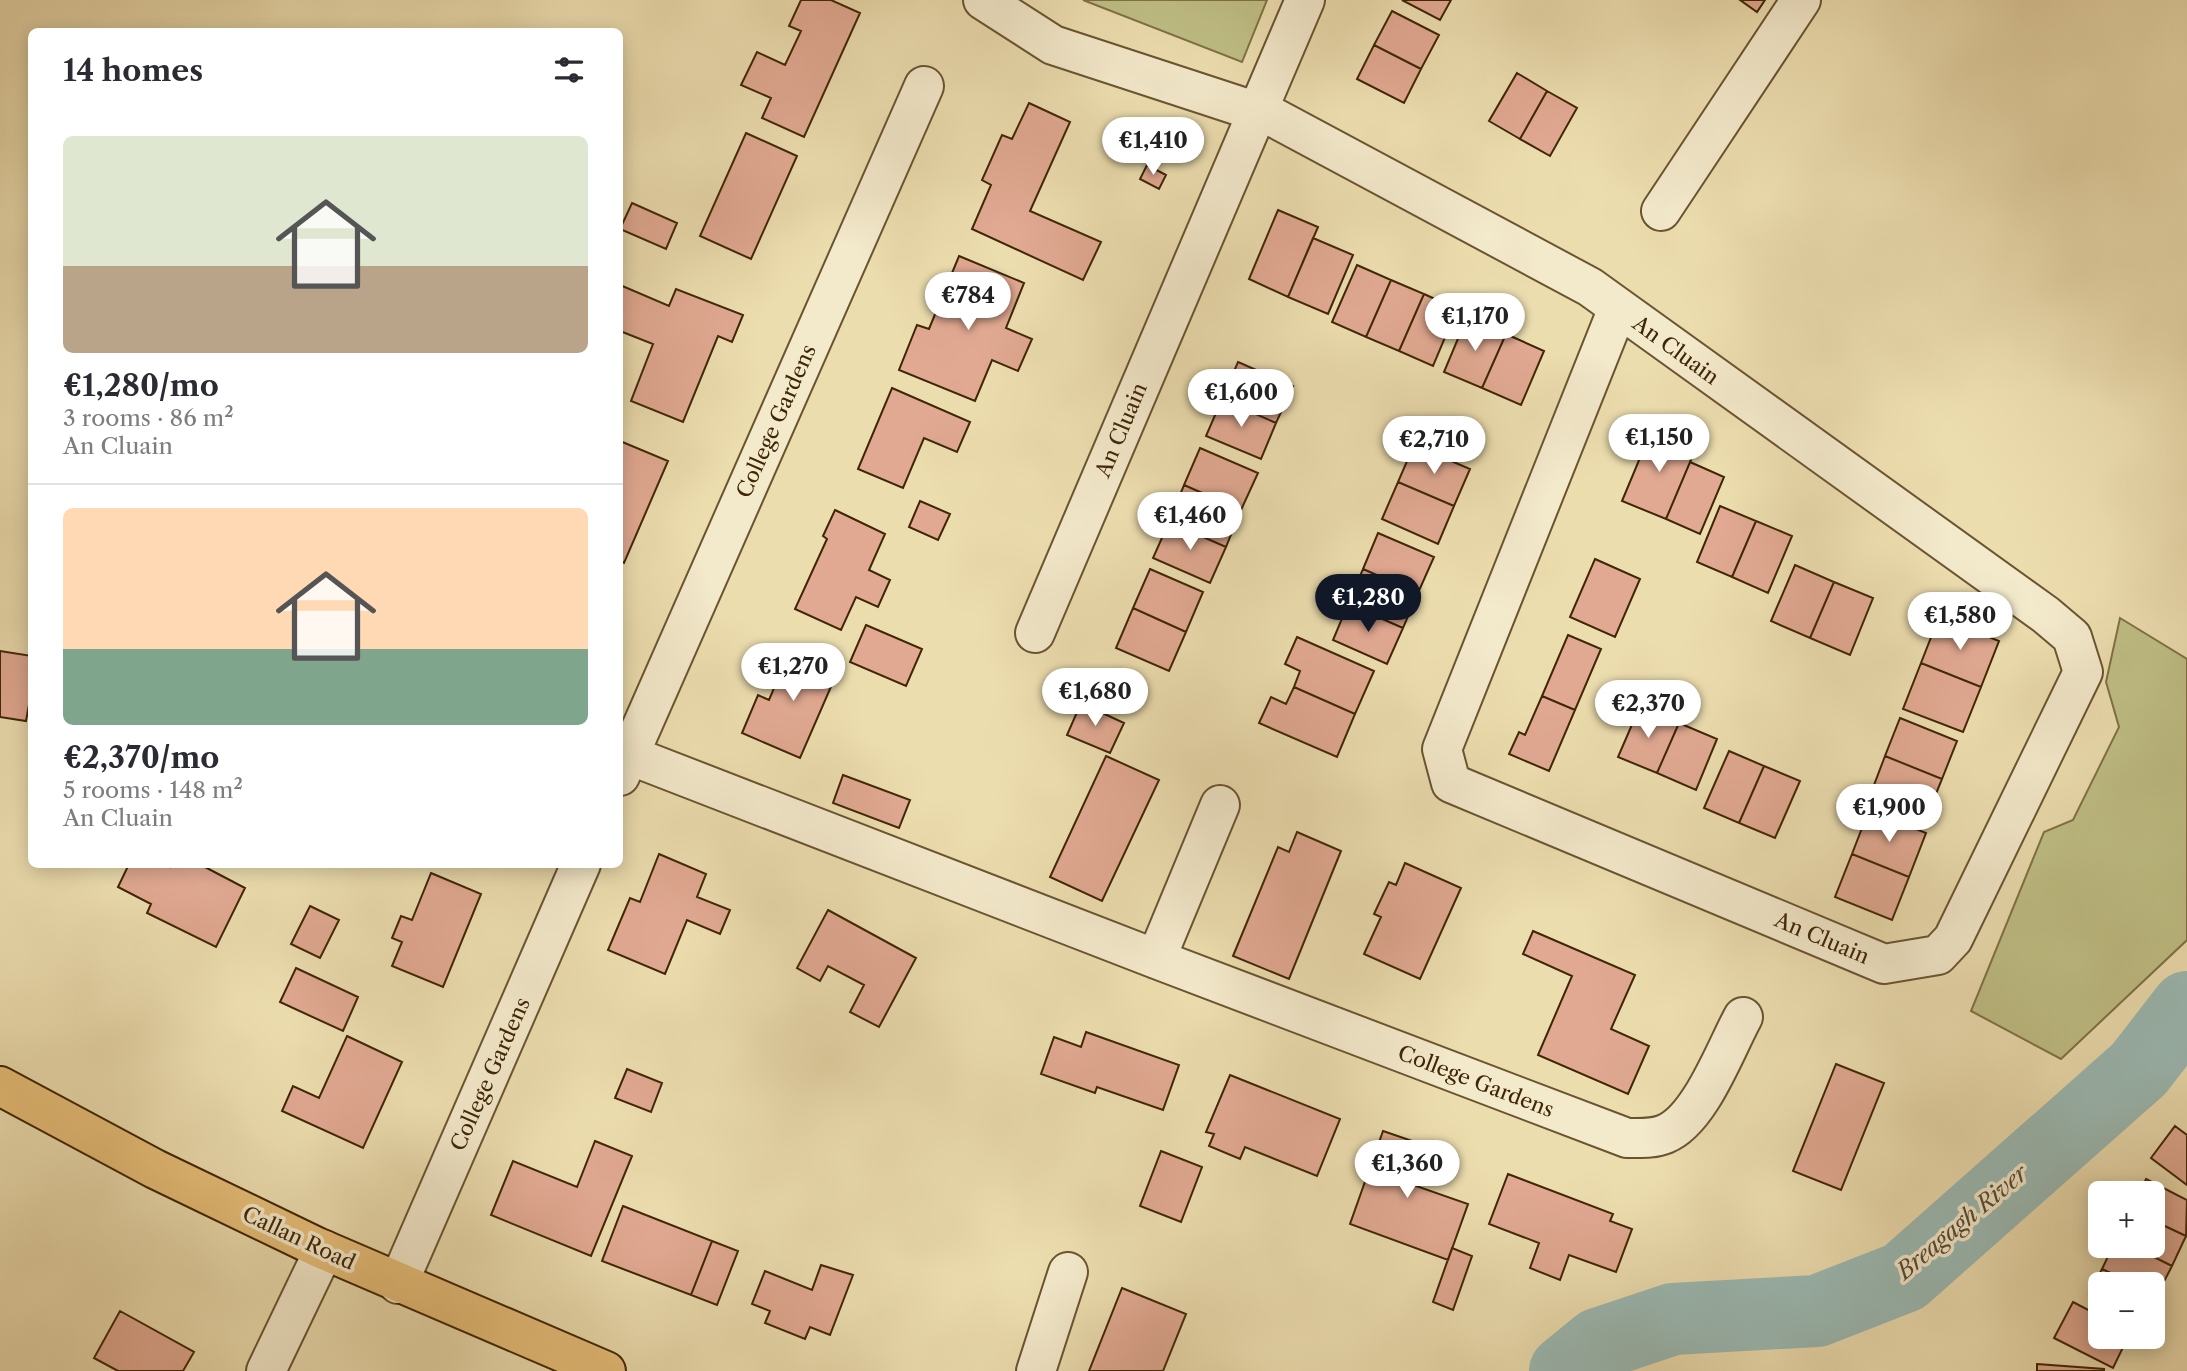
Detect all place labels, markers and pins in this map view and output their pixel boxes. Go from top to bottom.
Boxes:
pin: €1,410 [1096,118,1210,177]
pin: €784 [927,272,1009,332]
pin: €1,170 [1418,294,1532,353]
pin: €1,600 [1184,370,1298,429]
pin: €1,150 [1602,414,1716,474]
pin: €2,710 [1377,416,1491,476]
pin: €1,460 [1133,492,1247,552]
pin: €1,280 [1311,574,1425,634]
pin: €1,580 [1903,592,2017,652]
pin: €1,270 [736,644,850,703]
pin: €1,680 [1038,668,1152,728]
pin: €2,370 [1591,680,1705,740]
pin: €1,900 [1832,784,1946,844]
pin: €1,360 [1350,1140,1464,1200]

